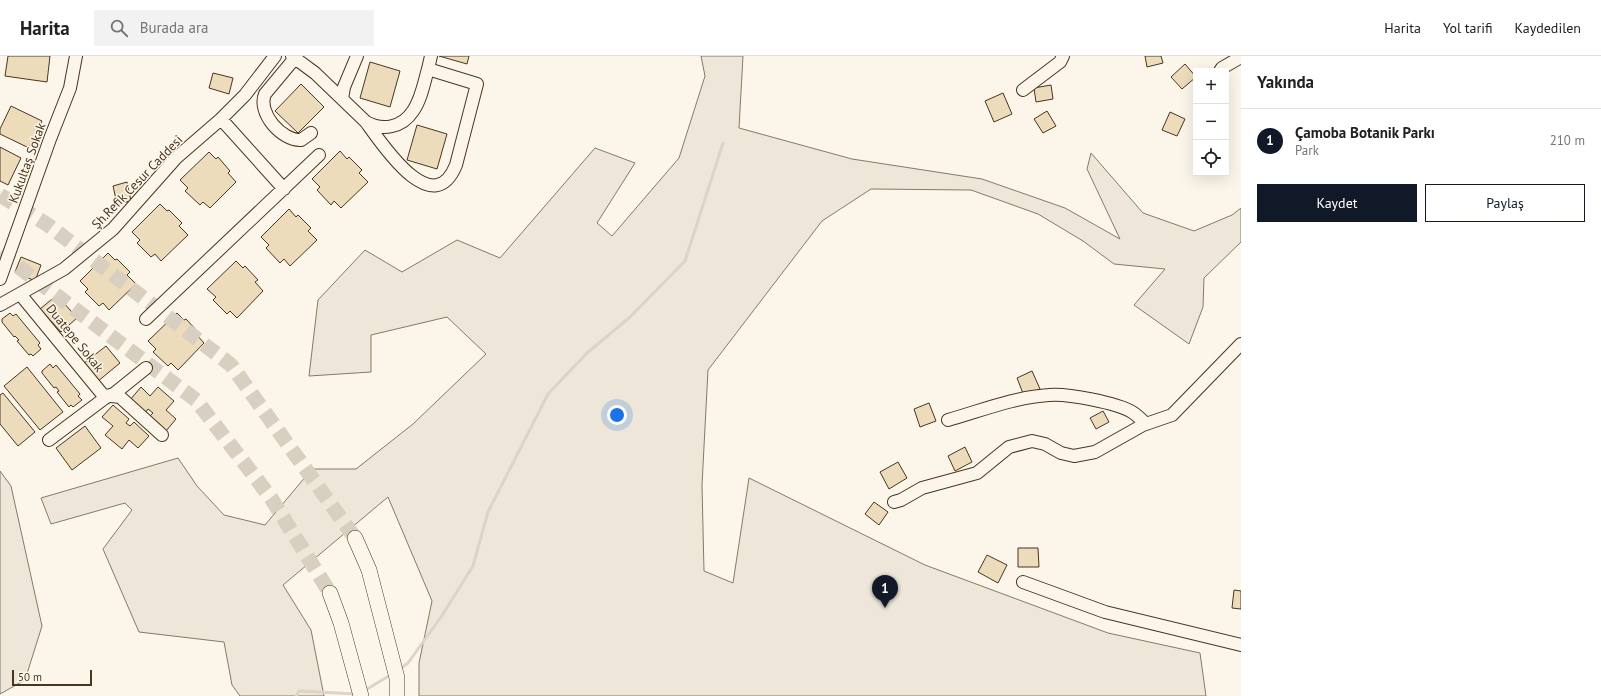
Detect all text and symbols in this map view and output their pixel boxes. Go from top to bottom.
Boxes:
search box [94,10,374,46]
text: Harita [20,16,70,40]
icon: search [108,17,130,39]
text: Burada ara [140,18,209,37]
text: Harita [1384,19,1421,37]
text: Yol tarifi [1443,19,1493,37]
text: Kaydedilen [1515,19,1581,37]
map controls [1193,68,1229,176]
button: + [1193,68,1229,104]
text: Yakında [1257,71,1314,93]
button: − [1193,104,1229,140]
street label: Kukultaş Sokak [5,120,50,205]
text: Çamoba Botanik Parkı [1295,123,1435,142]
street label: Şh.Refik Cesur Caddesi [88,132,186,232]
text: 1 [1266,132,1274,149]
text: 210 m [1550,132,1585,149]
button: locate [1193,140,1229,176]
text: Park [1295,142,1319,159]
button: Kaydet [1257,184,1417,222]
button: Paylaş [1425,184,1585,222]
street label: Duatepe Sokak [42,301,108,376]
your location [607,405,627,425]
pin: 1 [872,575,898,608]
scale bar [12,668,92,687]
text: 50 m [18,670,42,684]

